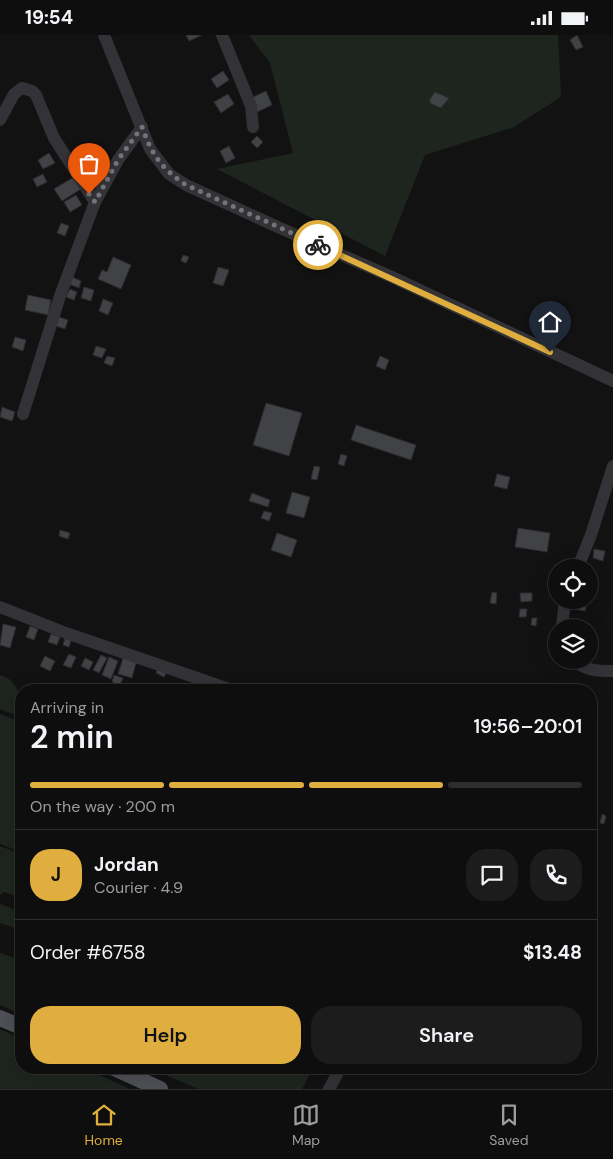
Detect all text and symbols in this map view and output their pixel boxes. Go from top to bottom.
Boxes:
text: 19:54 [25,5,73,30]
pin [68,143,110,194]
icon: bag [75,150,103,178]
courier [293,220,343,270]
icon: bike [304,231,332,259]
pin [529,301,571,352]
icon: home [536,308,564,336]
map controls [548,559,598,669]
button: locate [548,559,598,609]
button: layers [548,619,598,669]
text: Arriving in [30,697,104,718]
text: 19:56–20:01 [473,714,582,739]
text: 2 min [30,716,114,758]
text: On the way · 200 m [30,796,175,817]
button: chat [466,849,518,901]
button: phone [530,849,582,901]
text: Jordan [94,852,159,877]
text: J [51,862,61,887]
text: Courier · 4.9 [94,877,183,898]
text: Order #6758 [30,940,146,965]
text: $13.48 [523,940,582,965]
button: Help [30,1006,301,1064]
button: Share [311,1006,582,1064]
tab: Home [85,1101,123,1149]
tab: Map [292,1101,320,1149]
tab: Saved [489,1101,528,1149]

